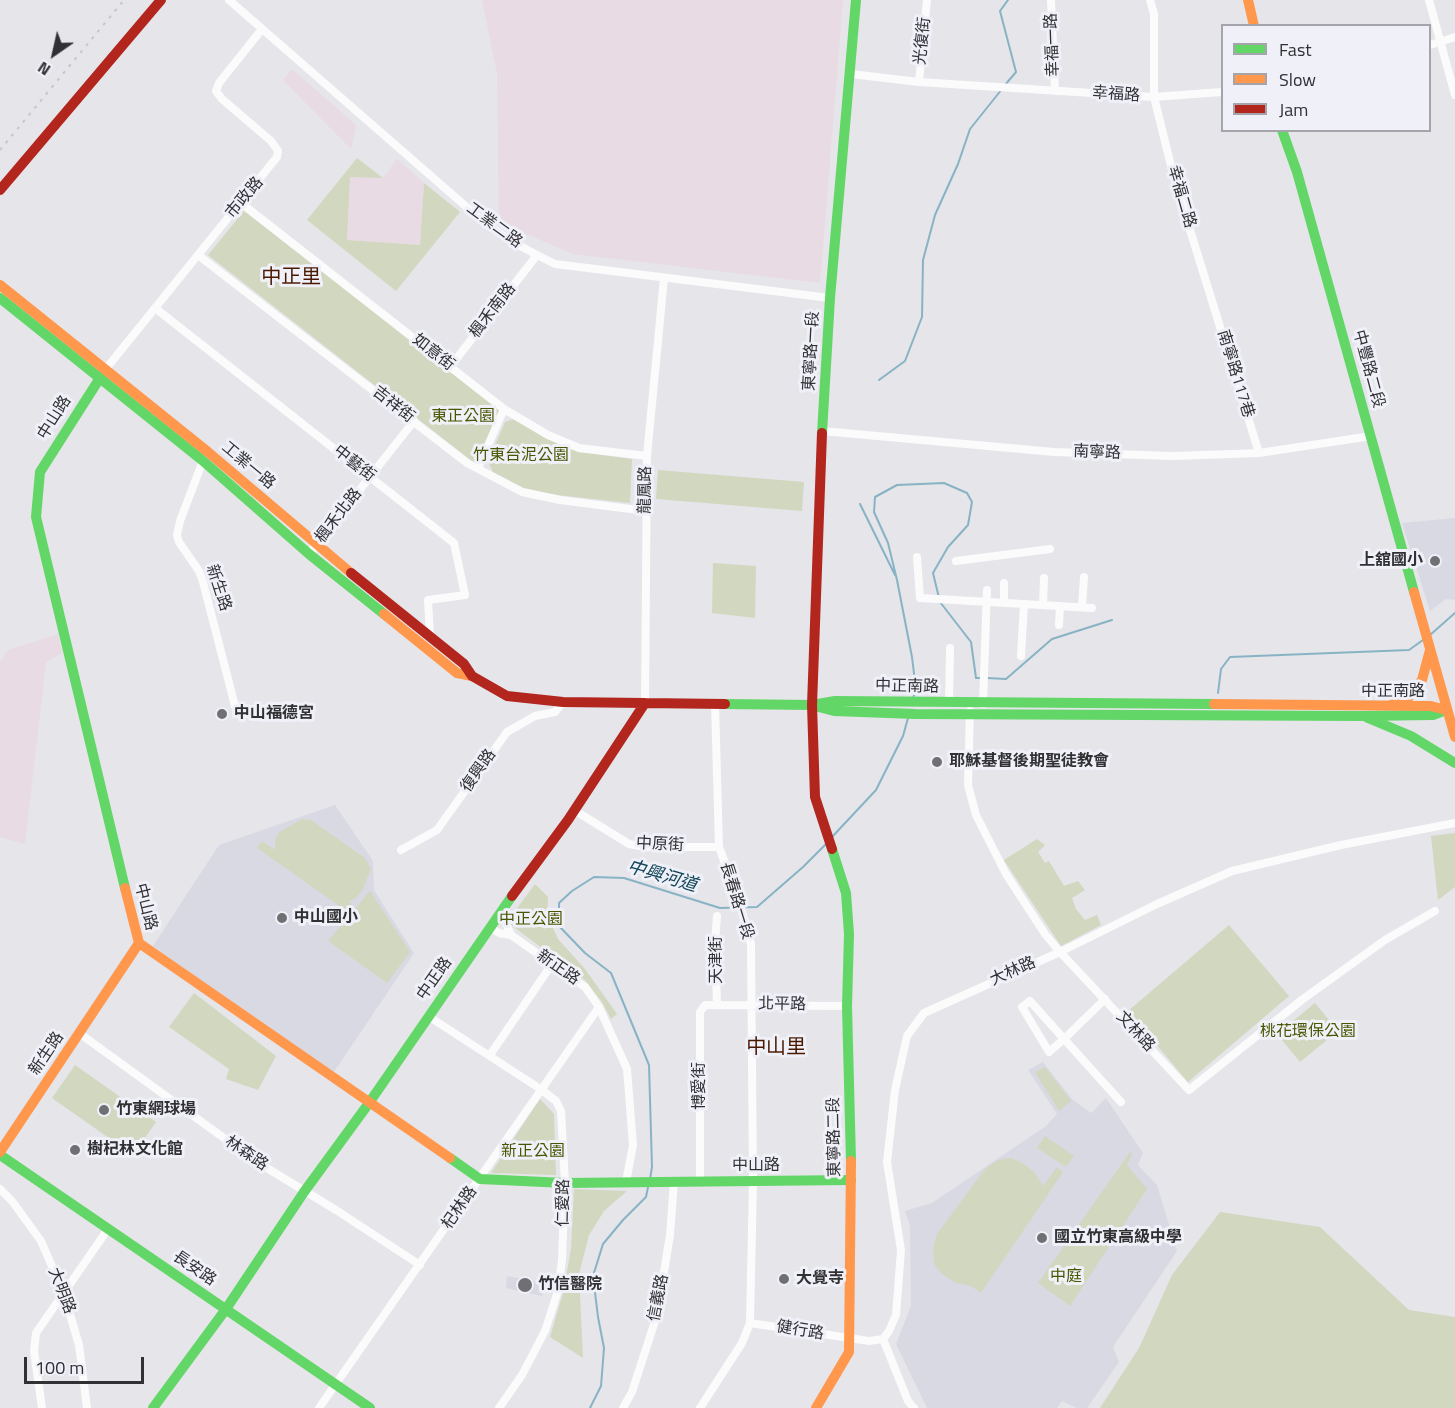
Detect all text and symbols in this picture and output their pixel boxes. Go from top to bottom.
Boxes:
street label: 幸福一路 [1042,13,1064,77]
street label: 光復街 [911,16,935,66]
north arrow [24,24,84,84]
legend [1221,24,1431,132]
text: Fast [1279,36,1312,63]
text: N [33,56,55,82]
text: Slow [1279,66,1316,93]
street label: 幸福路 [1091,84,1141,106]
text: Jam [1279,96,1308,123]
street label: 幸福二路 [1163,164,1199,230]
street label: 市政路 [222,173,268,223]
street label: 工業二路 [462,199,526,253]
district label: 中正里 [261,266,321,290]
street label: 楓禾南路 [466,280,520,342]
street label: 東寧路一段 [800,311,824,391]
street label: 南寧路117巷 [1213,328,1257,420]
street label: 中豐路二段 [1348,328,1388,410]
street label: 如意街 [408,331,458,375]
street label: 吉祥街 [368,383,418,427]
street label: 中山路 [34,393,76,443]
park label: 東正公園 [431,407,495,427]
street label: 工業一路 [217,438,279,494]
street label: 中藝街 [329,442,379,486]
street label: 南寧路 [1073,443,1121,463]
park label: 竹東台泥公園 [473,446,569,466]
street label: 龍鳳路 [636,466,656,514]
street label: 楓禾北路 [312,485,366,547]
place label: 上舘國小 [1359,551,1423,571]
marker: 上舘國小 [1428,554,1442,568]
street label: 新生路 [201,562,235,614]
street label: 中正南路 [875,677,939,697]
street label: 中正南路 [1361,682,1425,702]
place label: 中山福德宮 [234,704,314,724]
marker: 中山福德宮 [215,707,229,721]
street label: 復興路 [457,746,501,796]
place label: 耶穌基督後期聖徒教會 [949,752,1109,772]
marker: 耶穌基督後期聖徒教會 [930,755,944,769]
street label: 中原街 [636,834,684,856]
water label: 中興河道 [624,857,700,897]
street label: 長春路一段 [715,860,757,942]
street label: 中山路 [130,881,160,933]
place label: 中山國小 [294,908,358,928]
park label: 中正公園 [499,910,563,930]
marker: 中山國小 [275,911,289,925]
street label: 天津街 [707,936,727,984]
street label: 新正路 [533,946,583,990]
street label: 大林路 [987,953,1039,991]
street label: 中正路 [413,954,457,1004]
street label: 北平路 [758,995,806,1015]
street label: 文林路 [1112,1008,1158,1056]
park label: 桃花環保公園 [1260,1022,1356,1042]
street label: 新生路 [26,1029,68,1079]
district label: 中山里 [746,1036,806,1060]
street label: 博愛街 [690,1062,710,1110]
street label: 東寧路二段 [825,1097,845,1177]
place label: 竹東網球場 [116,1100,196,1120]
marker: 竹東網球場 [97,1103,111,1117]
street label: 林森路 [221,1133,271,1175]
place label: 樹杞林文化館 [87,1140,183,1160]
park label: 新正公園 [501,1142,565,1162]
marker: 樹杞林文化館 [68,1143,82,1157]
street label: 中山路 [732,1156,780,1176]
street label: 仁愛路 [554,1179,574,1227]
street label: 杞林路 [438,1183,482,1233]
place label: 國立竹東高級中學 [1054,1228,1182,1248]
marker: 國立竹東高級中學 [1035,1231,1049,1245]
street label: 長安路 [169,1248,219,1290]
street label: 大明路 [43,1265,79,1317]
park label: 中庭 [1050,1267,1082,1287]
place label: 大覺寺 [796,1269,844,1289]
marker: 大覺寺 [777,1272,791,1286]
street label: 信義路 [645,1273,673,1323]
place label: 竹信醫院 [538,1275,602,1295]
marker: 竹信醫院 [516,1276,534,1294]
street label: 健行路 [775,1318,825,1344]
scale bar [27,1345,147,1383]
text: 100 m [35,1354,84,1381]

